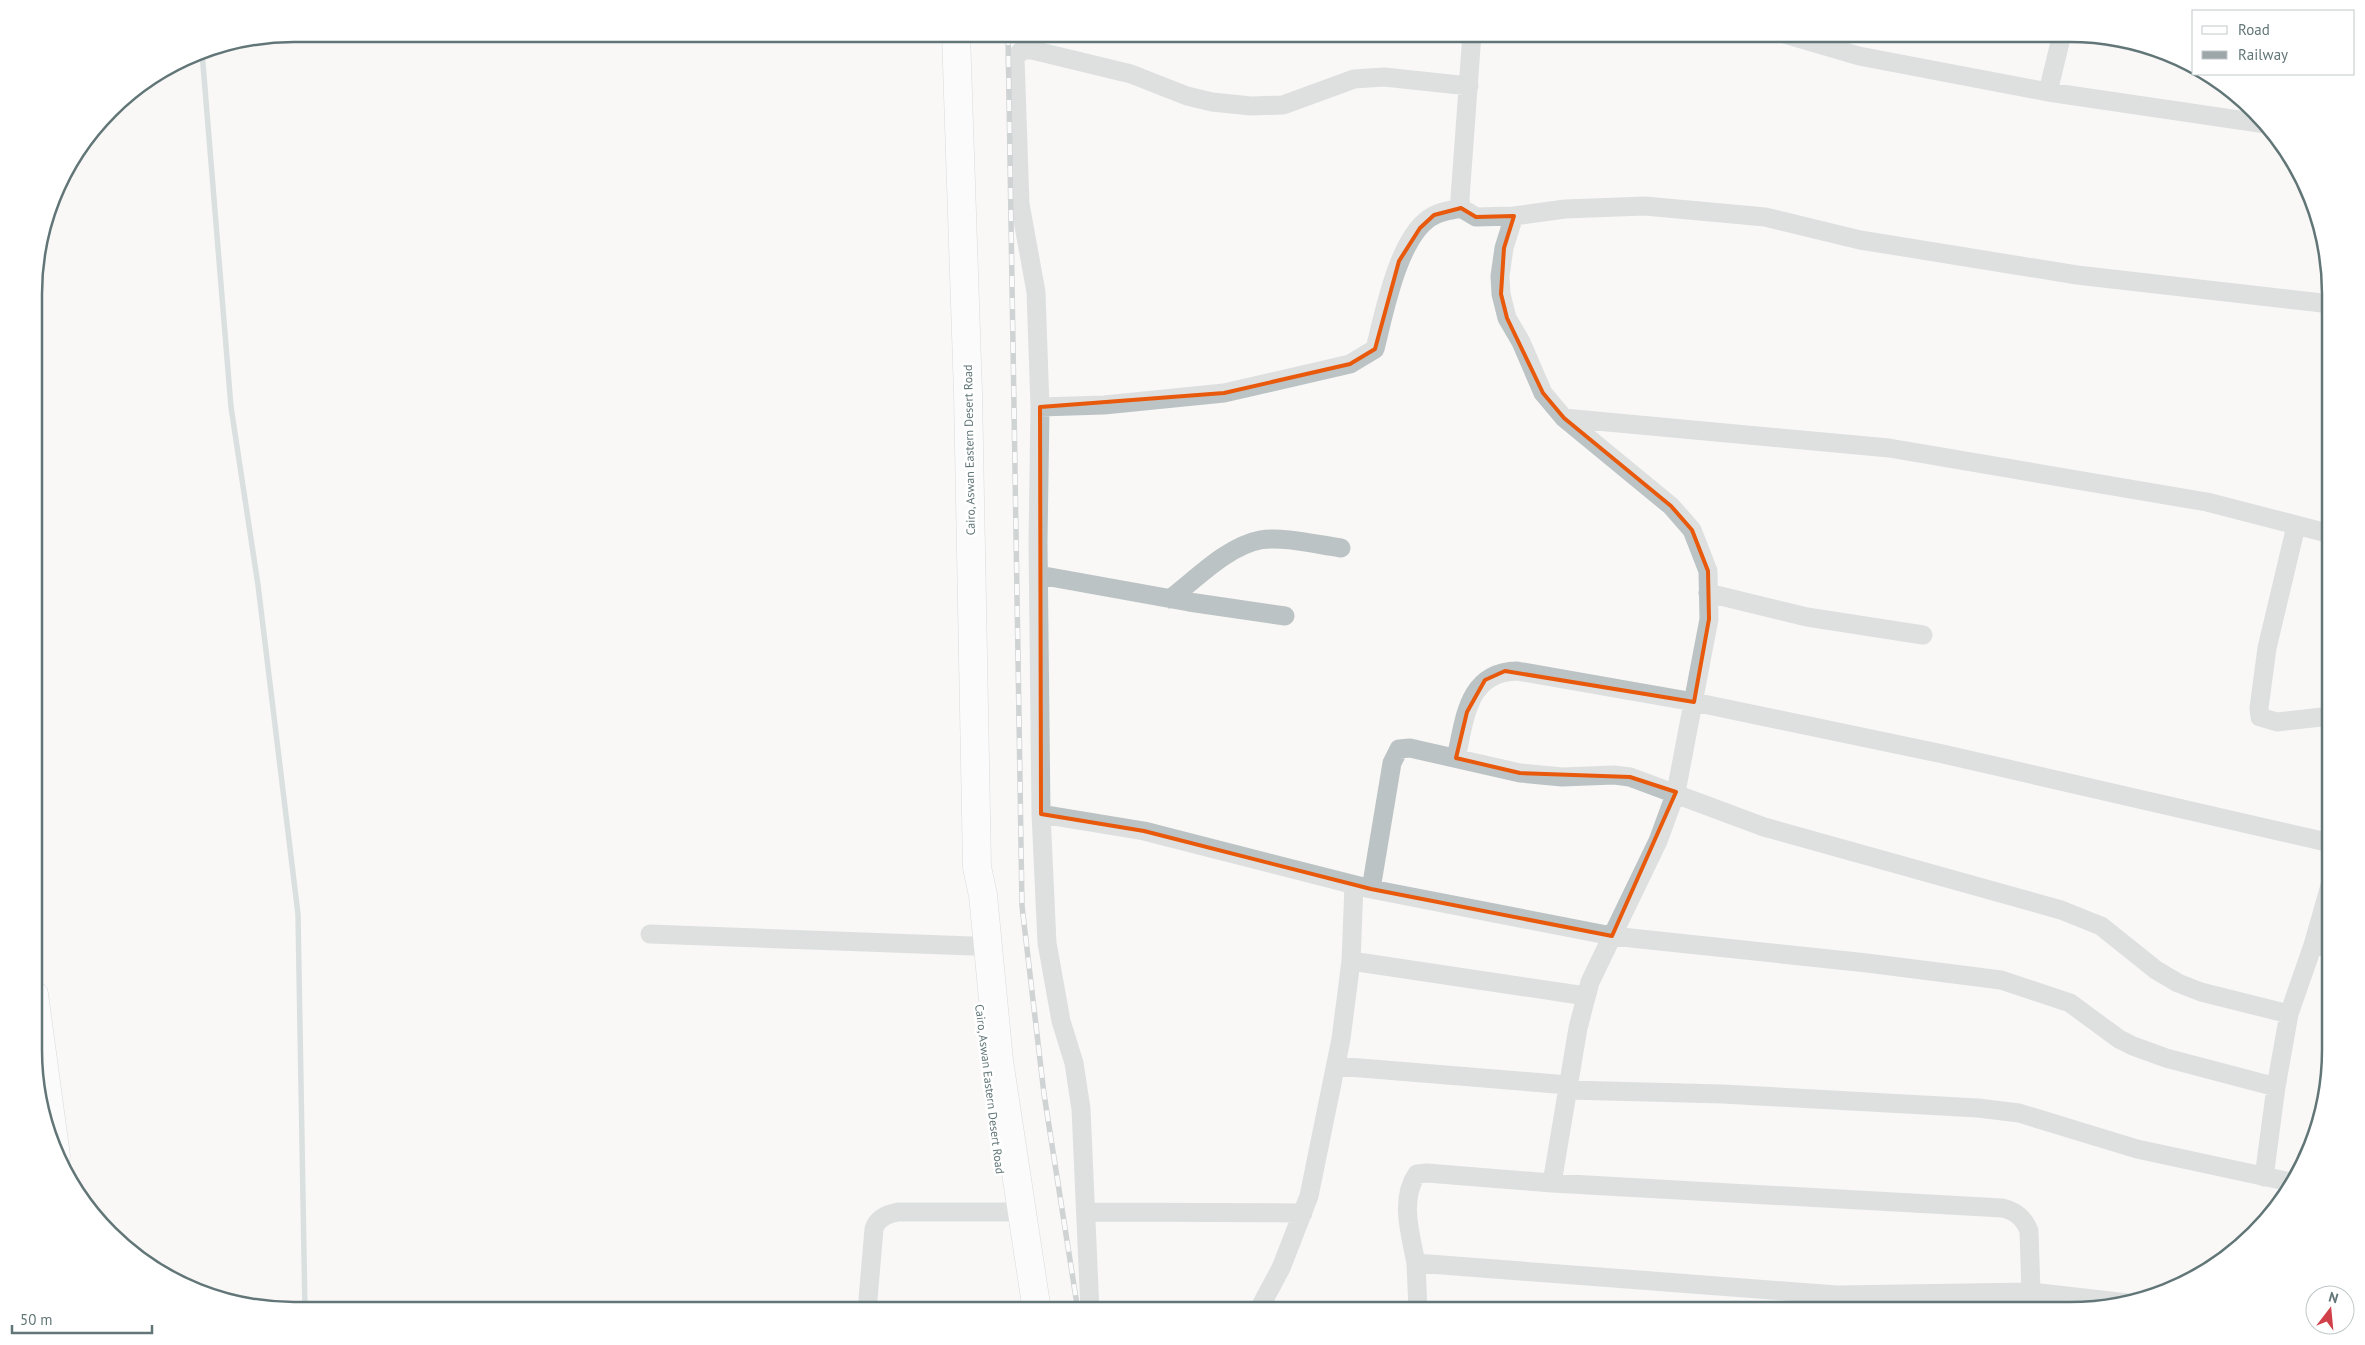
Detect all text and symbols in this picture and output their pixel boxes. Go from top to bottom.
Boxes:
legend [2192,10,2355,75]
text: Road [2238,20,2270,39]
text: Railway [2238,45,2288,64]
street label: Cairo, Aswan Eastern Desert Road [960,364,978,536]
street label: Cairo, Aswan Eastern Desert Road [972,1003,1008,1175]
north arrow [2305,1285,2355,1335]
text: N [2327,1288,2340,1307]
scale bar [12,1302,152,1334]
text: 50 m [20,1310,53,1329]

